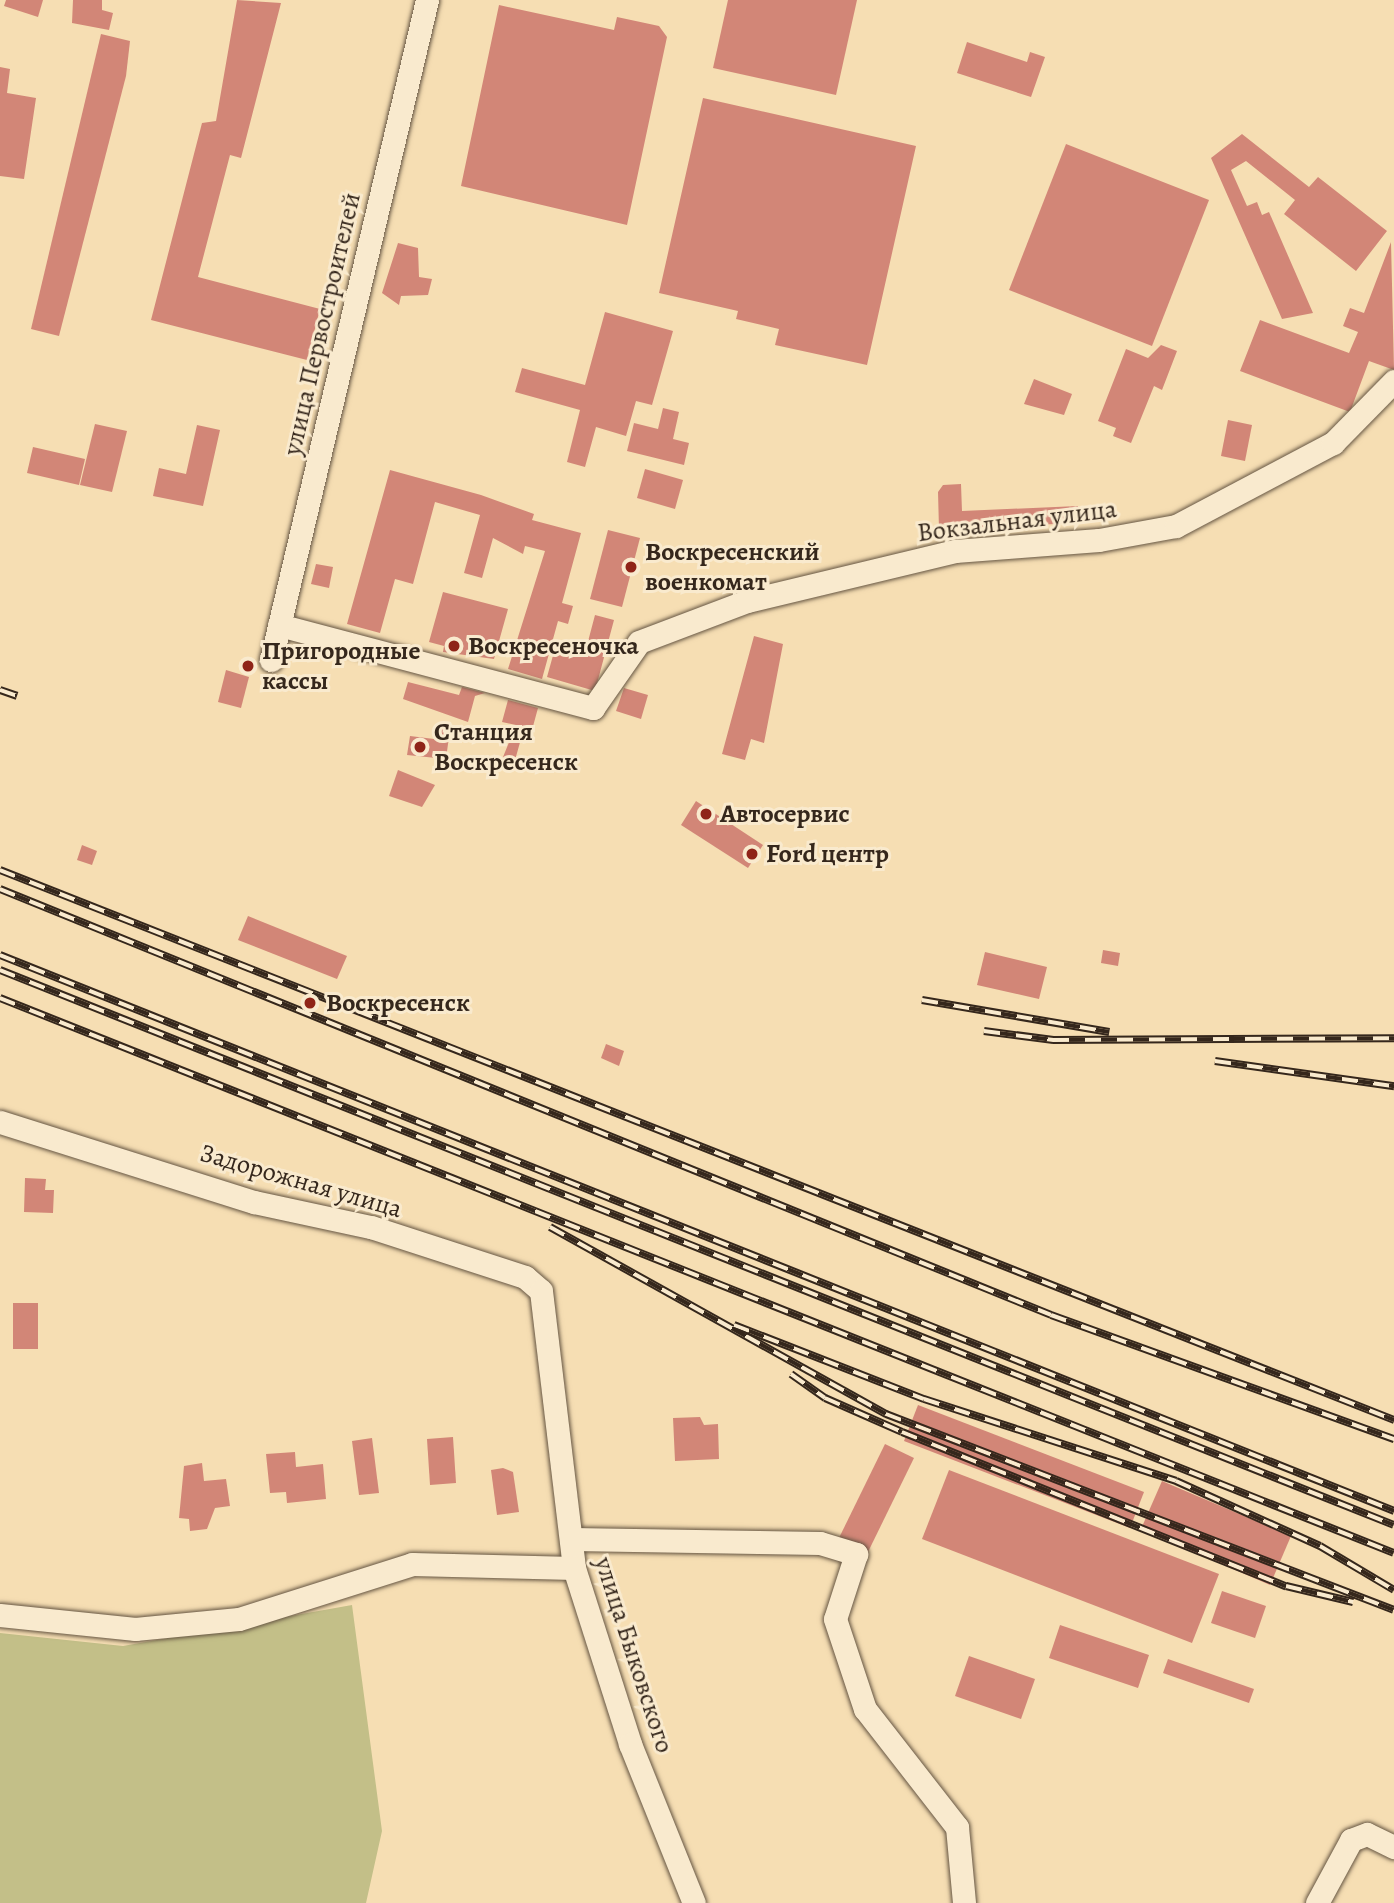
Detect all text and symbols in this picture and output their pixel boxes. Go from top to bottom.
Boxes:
street label: улица Первостроителей [277,190,367,458]
street label: Вокзальная улица [916,493,1118,549]
place label: Воскресенский военкомат [645,536,820,598]
marker: Воскресенский военкомат [623,559,639,575]
place label: Воскресеночка [468,630,639,662]
place label: Пригородные кассы [262,635,421,696]
marker: Воскресеночка [446,638,462,654]
marker: Пригородные кассы [240,658,256,674]
place label: Станция Воскресенск [434,716,578,778]
marker: Станция Воскресенск [412,739,428,755]
place label: Автосервис [720,798,850,830]
marker: Автосервис [698,806,714,822]
place label: Ford центр [766,838,889,870]
marker: Ford центр [744,846,760,862]
place label: Воскресенск [326,987,470,1019]
marker: Воскресенск [300,993,320,1013]
street label: Задорожная улица [196,1137,406,1225]
street label: улица Быковского [588,1553,680,1757]

